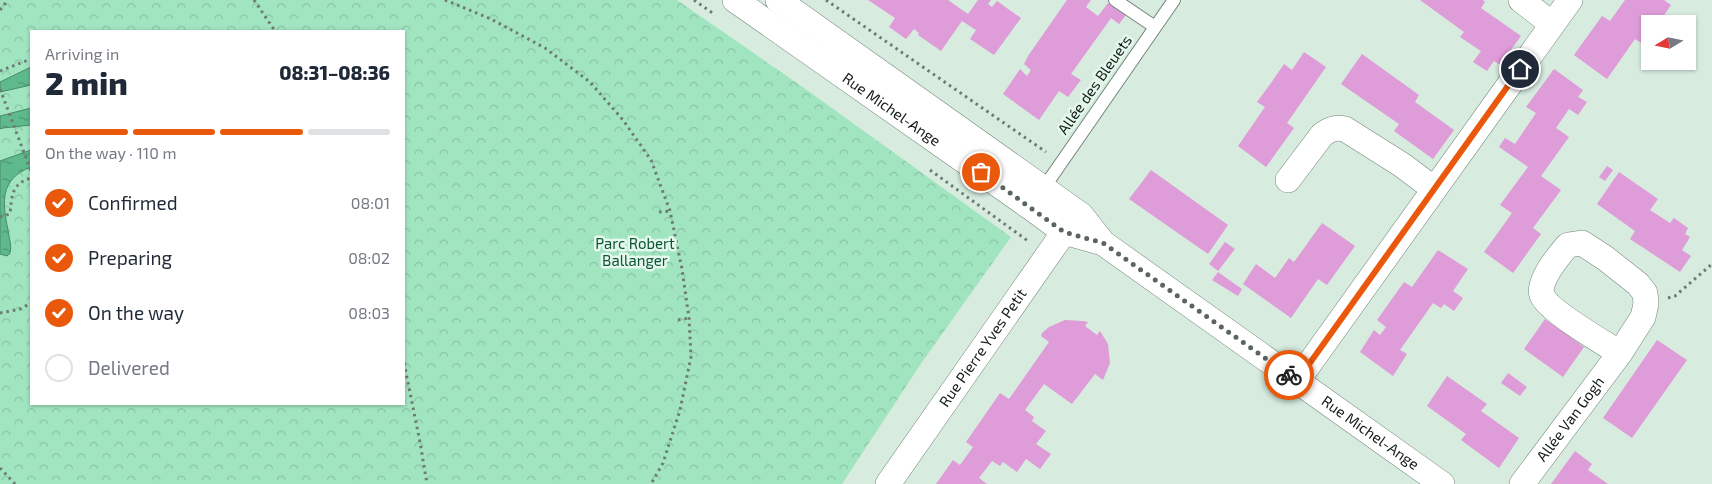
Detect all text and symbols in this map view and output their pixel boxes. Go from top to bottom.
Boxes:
north arrow [1641,15,1696,70]
map controls [1641,15,1696,70]
street label: Allée des Bleuets [1053,31,1135,138]
text: Arriving in [45,44,119,63]
pin [1499,48,1541,90]
icon: home [1506,55,1534,83]
text: 08:31–08:36 [279,61,390,84]
text: 2 min [45,63,128,101]
street label: Rue Michel-Ange [839,68,944,149]
text: On the way · 110 m [45,143,176,162]
pin [960,151,1002,193]
icon: bag [967,158,995,186]
icon: check [45,189,73,217]
text: Confirmed [88,191,178,214]
text: 08:01 [351,193,390,212]
park label: Parc Robert Ballanger [595,234,675,269]
icon: check [45,244,73,272]
text: Preparing [88,246,172,269]
text: 08:02 [348,248,390,267]
street label: Rue Pierre Yves Petit [935,285,1030,410]
icon: check [45,299,73,327]
text: On the way [88,301,184,324]
text: 08:03 [348,303,390,322]
courier [1264,350,1314,400]
text: Delivered [88,356,170,379]
icon: bike [1275,361,1303,389]
street label: Allée Van Gogh [1532,373,1607,465]
street label: Rue Michel-Ange [1318,391,1423,473]

